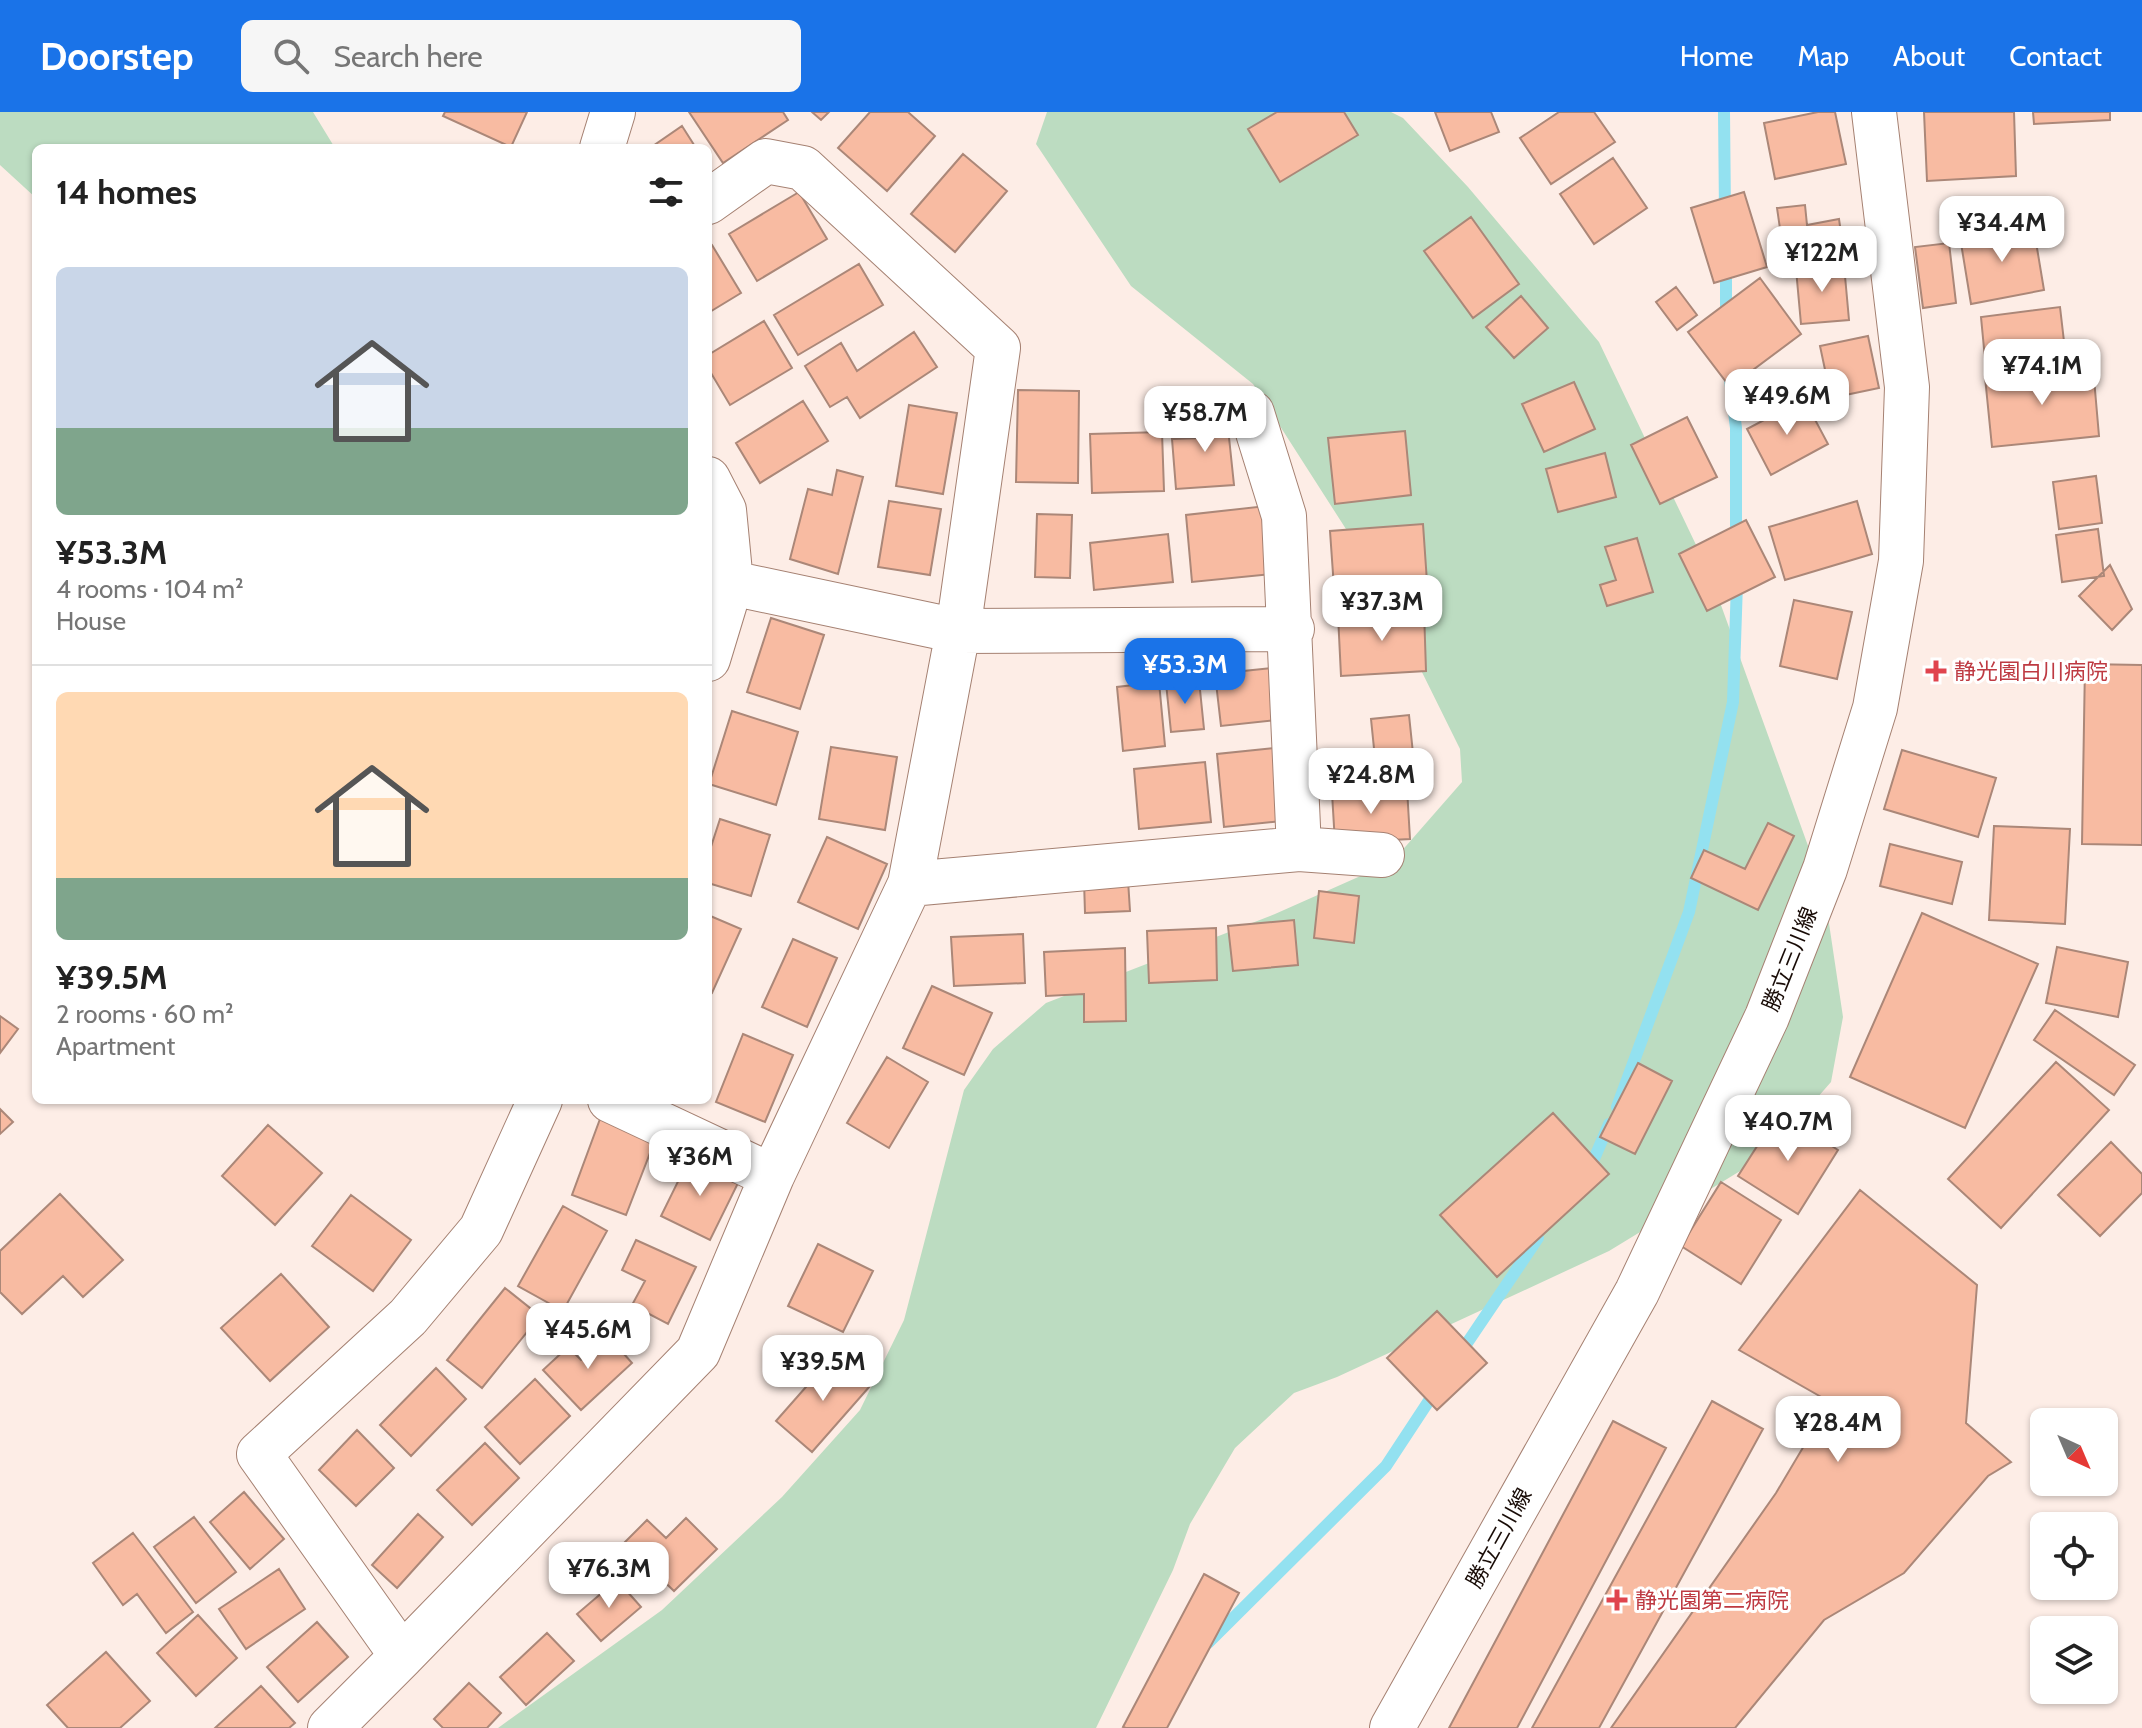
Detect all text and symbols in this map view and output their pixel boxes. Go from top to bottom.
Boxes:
search box [241,20,801,92]
text: Doorstep [40,33,193,80]
icon: search [269,34,313,78]
text: Search here [333,38,483,75]
text: Home [1680,39,1753,73]
text: Map [1797,39,1849,73]
text: About [1893,39,1965,73]
text: Contact [2009,39,2102,73]
icon: filters [644,170,688,214]
text: 14 homes [56,171,197,213]
pin: ¥34.4M [1937,196,2067,264]
text: ¥34.4M [1957,206,2047,238]
pin: ¥122M [1766,226,1878,294]
text: ¥122M [1785,236,1859,268]
icon: home [300,319,444,463]
pin: ¥74.1M [1977,339,2107,407]
text: ¥74.1M [2002,349,2082,381]
pin: ¥49.6M [1722,369,1852,437]
text: ¥49.6M [1743,379,1831,411]
pin: ¥58.7M [1140,386,1270,454]
text: ¥58.7M [1162,396,1248,428]
text: ¥53.3M [56,531,167,573]
text: 4 rooms · 104 m² [56,573,244,605]
pin: ¥37.3M [1317,575,1447,643]
text: ¥37.3M [1340,585,1424,617]
text: House [56,605,126,637]
pin: ¥53.3M [1120,638,1250,706]
text: ¥53.3M [1142,648,1228,680]
place label: 静光園白川病院 [1954,658,2108,685]
marker: 静光園白川病院 [1925,660,1947,682]
icon: home [300,744,444,888]
pin: ¥24.8M [1306,748,1436,816]
text: ¥24.8M [1327,758,1415,790]
street label: 勝立三川線 [1757,903,1823,1015]
text: ¥39.5M [56,956,168,998]
text: 2 rooms · 60 m² [56,998,234,1030]
text: Apartment [56,1030,175,1062]
pin: ¥40.7M [1723,1095,1853,1163]
text: ¥40.7M [1743,1105,1833,1137]
pin: ¥36M [653,1130,747,1198]
text: ¥36M [667,1140,733,1172]
pin: ¥45.6M [523,1303,653,1371]
text: ¥45.6M [544,1313,632,1345]
pin: ¥39.5M [758,1335,888,1403]
text: ¥39.5M [780,1345,866,1377]
pin: ¥28.4M [1773,1396,1903,1464]
text: ¥28.4M [1794,1406,1882,1438]
north arrow [2030,1408,2118,1496]
map controls [2030,1408,2118,1704]
street label: 勝立三川線 [1461,1483,1537,1593]
button: locate [2030,1512,2118,1600]
pin: ¥76.3M [544,1542,674,1610]
text: ¥76.3M [567,1552,651,1584]
place label: 静光園第二病院 [1635,1587,1789,1614]
marker: 静光園第二病院 [1606,1589,1628,1611]
button: layers [2030,1616,2118,1704]

